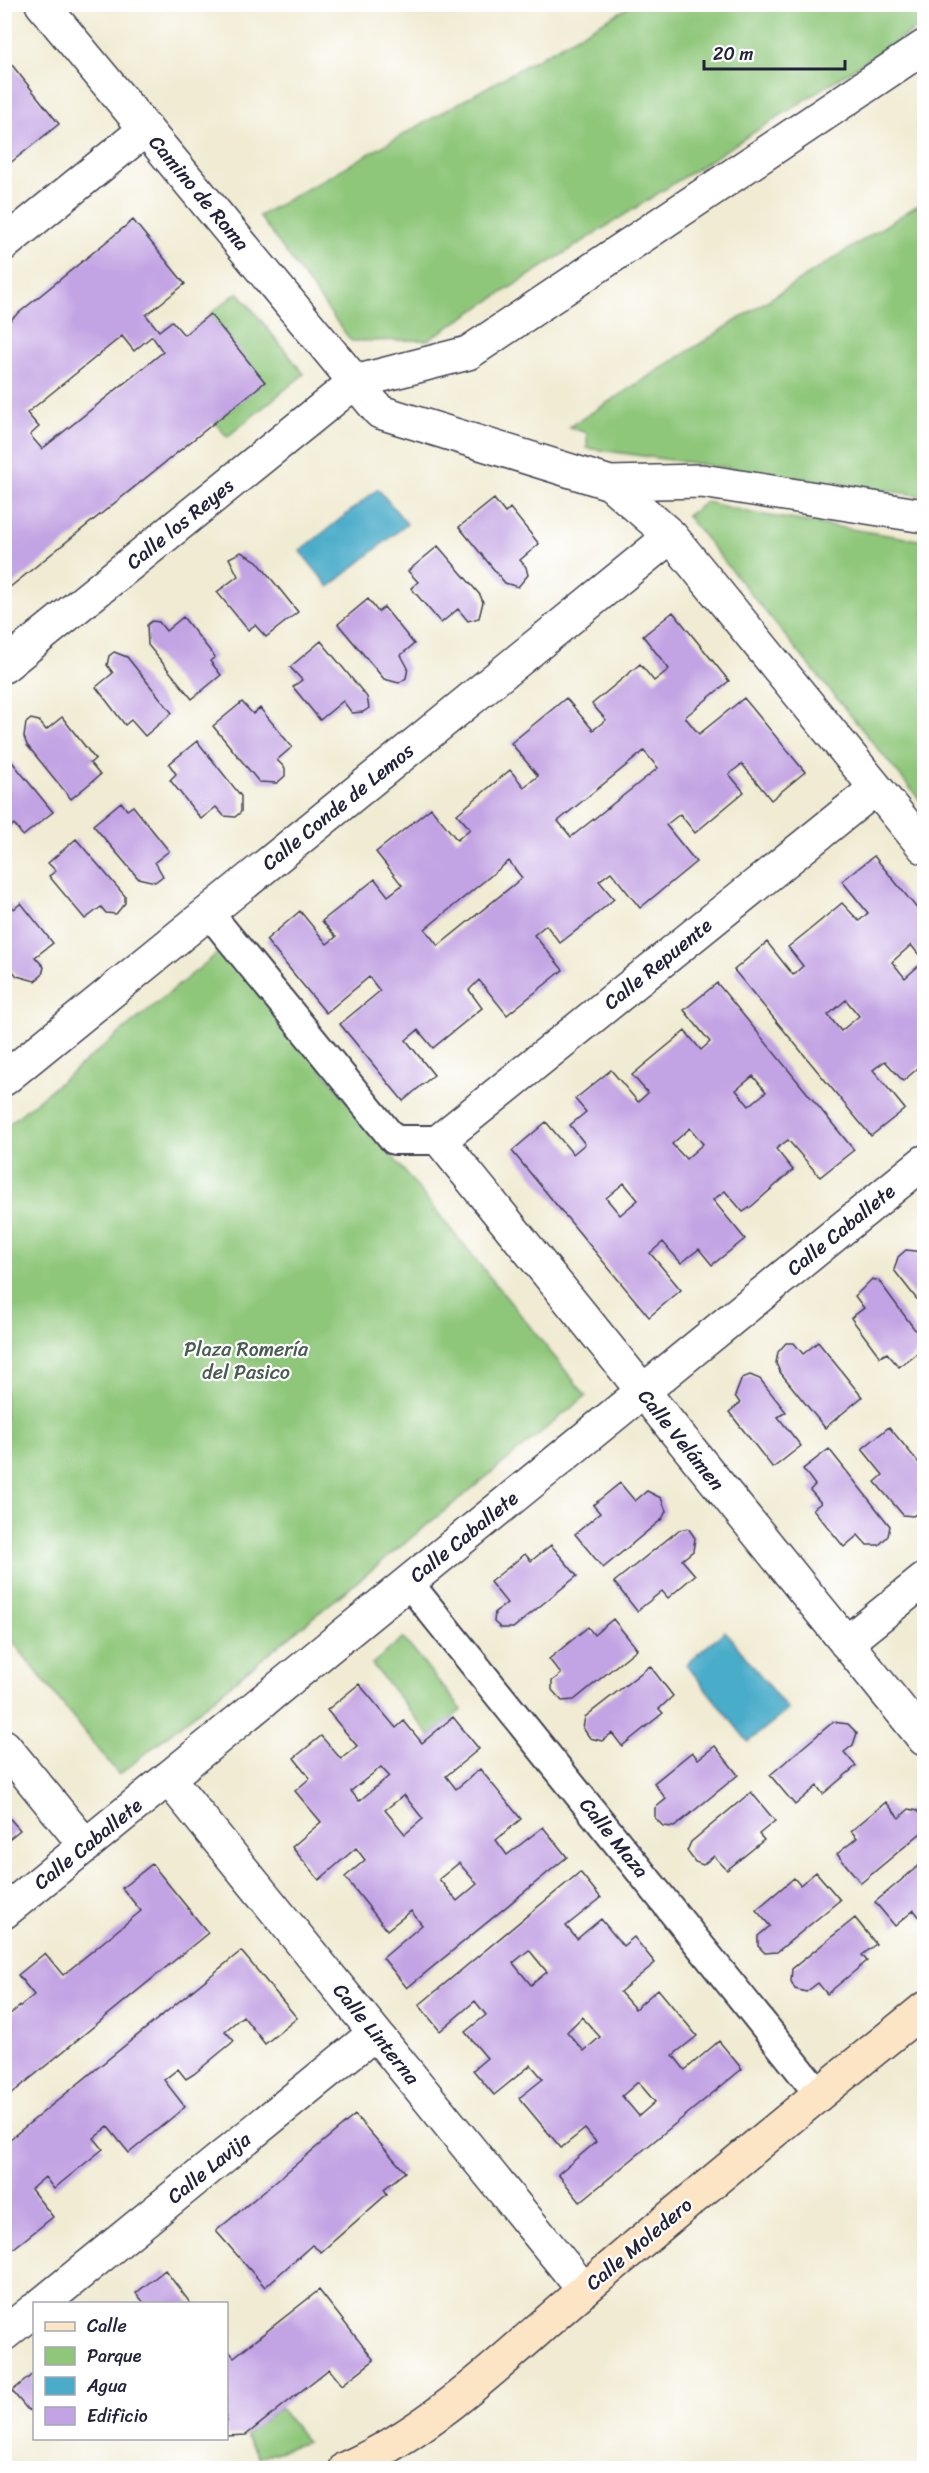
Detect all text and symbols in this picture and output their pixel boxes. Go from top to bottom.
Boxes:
scale bar [704,33,845,71]
text: 20 m [713,38,753,70]
street label: Camino de Roma [140,127,258,259]
street label: Calle los Reyes [118,469,242,579]
street label: Calle Conde de Lemos [254,734,423,880]
street label: Calle Repuente [596,909,721,1019]
street label: Calle Caballete [779,1175,904,1285]
park label: Plaza Romería del Pasico [184,1332,309,1390]
street label: Calle Velámen [629,1381,733,1499]
street label: Calle Caballete [402,1482,527,1592]
street label: Calle Caballete [26,1789,151,1899]
street label: Calle Maza [570,1790,658,1886]
street label: Calle Linterna [324,1975,429,2094]
street label: Calle Lavija [159,2122,260,2213]
street label: Calle Moledero [577,2188,701,2300]
legend [33,2302,228,2440]
text: Calle [87,2310,127,2342]
text: Parque [87,2340,142,2372]
text: Agua [86,2370,128,2402]
text: Edificio [87,2400,148,2432]

